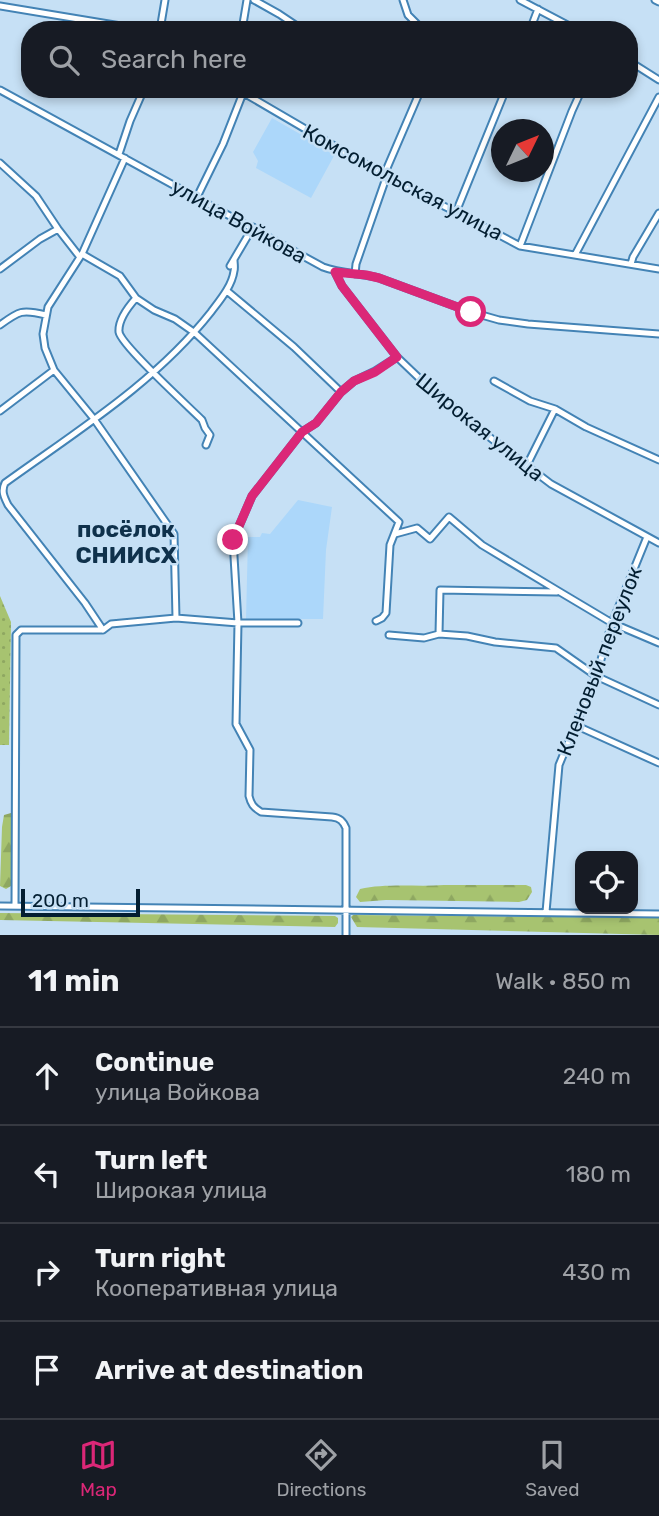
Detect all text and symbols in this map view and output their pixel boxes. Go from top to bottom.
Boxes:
search box [21,21,638,98]
icon: search [45,41,83,79]
text: Search here [101,44,247,75]
street label: Комсомольская улица [299,119,507,245]
north arrow [491,119,554,182]
street label: улица Войкова [167,174,311,268]
route start [455,296,486,327]
street label: Широкая улица [411,368,549,486]
district label: посёлок СНИИСХ [75,515,177,569]
route end [217,524,248,555]
street label: Кленовый переулок [551,563,647,759]
map controls [575,851,638,914]
button: locate [575,851,638,914]
scale bar [21,886,140,918]
text: 200 m [32,889,89,912]
text: 11 min [28,963,120,999]
text: Walk · 850 m [495,967,631,995]
text: Continue [95,1047,214,1078]
icon: ahead [28,1057,66,1095]
text: 240 m [563,1062,631,1090]
text: улица Войкова [95,1078,260,1106]
text: Turn left [95,1145,207,1176]
icon: left [28,1155,66,1193]
text: 180 m [566,1160,631,1188]
text: Широкая улица [95,1176,267,1204]
text: Turn right [95,1243,225,1274]
icon: right [28,1253,66,1291]
text: 430 m [562,1258,631,1286]
text: Кооперативная улица [95,1274,338,1302]
icon: arrive [28,1351,66,1389]
text: Arrive at destination [95,1355,363,1386]
tab: Map [79,1436,117,1501]
tab: Directions [276,1436,366,1501]
tab: Saved [525,1436,580,1501]

